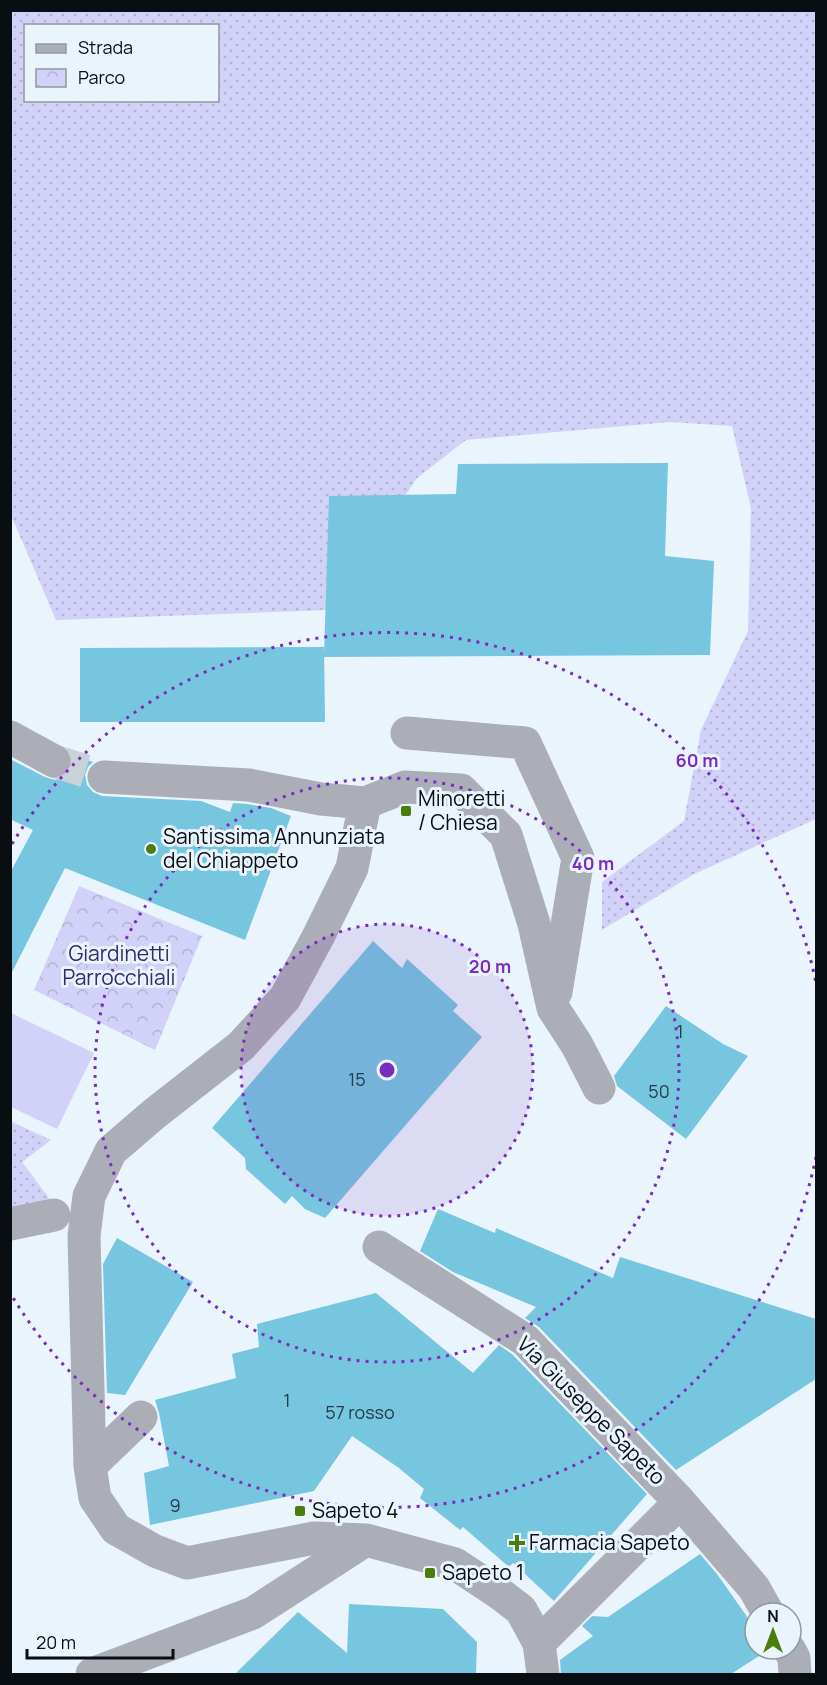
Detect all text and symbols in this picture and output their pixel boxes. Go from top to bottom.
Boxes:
legend [24,24,219,102]
text: Strada [78,35,133,59]
text: Parco [78,65,125,89]
text: 60 m [676,748,718,772]
place label: Minoretti / Chiesa [418,784,506,836]
marker: Minoretti / Chiesa [399,804,413,818]
place label: Santissima Annunziata del Chiappeto [163,822,385,874]
marker: Santissima Annunziata del Chiappeto [144,842,158,856]
text: 40 m [572,851,614,875]
park label: Giardinetti Parrocchiali [63,939,176,991]
text: 20 m [469,954,511,978]
house number: 1 [676,1019,684,1043]
centre of rings [377,1060,397,1080]
house number: 15 [348,1067,366,1091]
house number: 50 [648,1079,670,1103]
street label: Via Giuseppe Sapeto [511,1330,672,1491]
house number: 1 [283,1388,291,1412]
house number: 57 rosso [325,1400,395,1424]
house number: 9 [169,1493,181,1517]
place label: Sapeto 4 [312,1496,398,1524]
marker: Sapeto 4 [293,1504,307,1518]
place label: Farmacia Sapeto [529,1528,690,1556]
marker: Farmacia Sapeto [510,1536,524,1550]
place label: Sapeto 1 [442,1558,524,1586]
marker: Sapeto 1 [423,1566,437,1580]
north arrow [743,1601,803,1661]
text: N [767,1605,779,1627]
scale bar [27,1622,172,1660]
text: 20 m [36,1630,76,1654]

